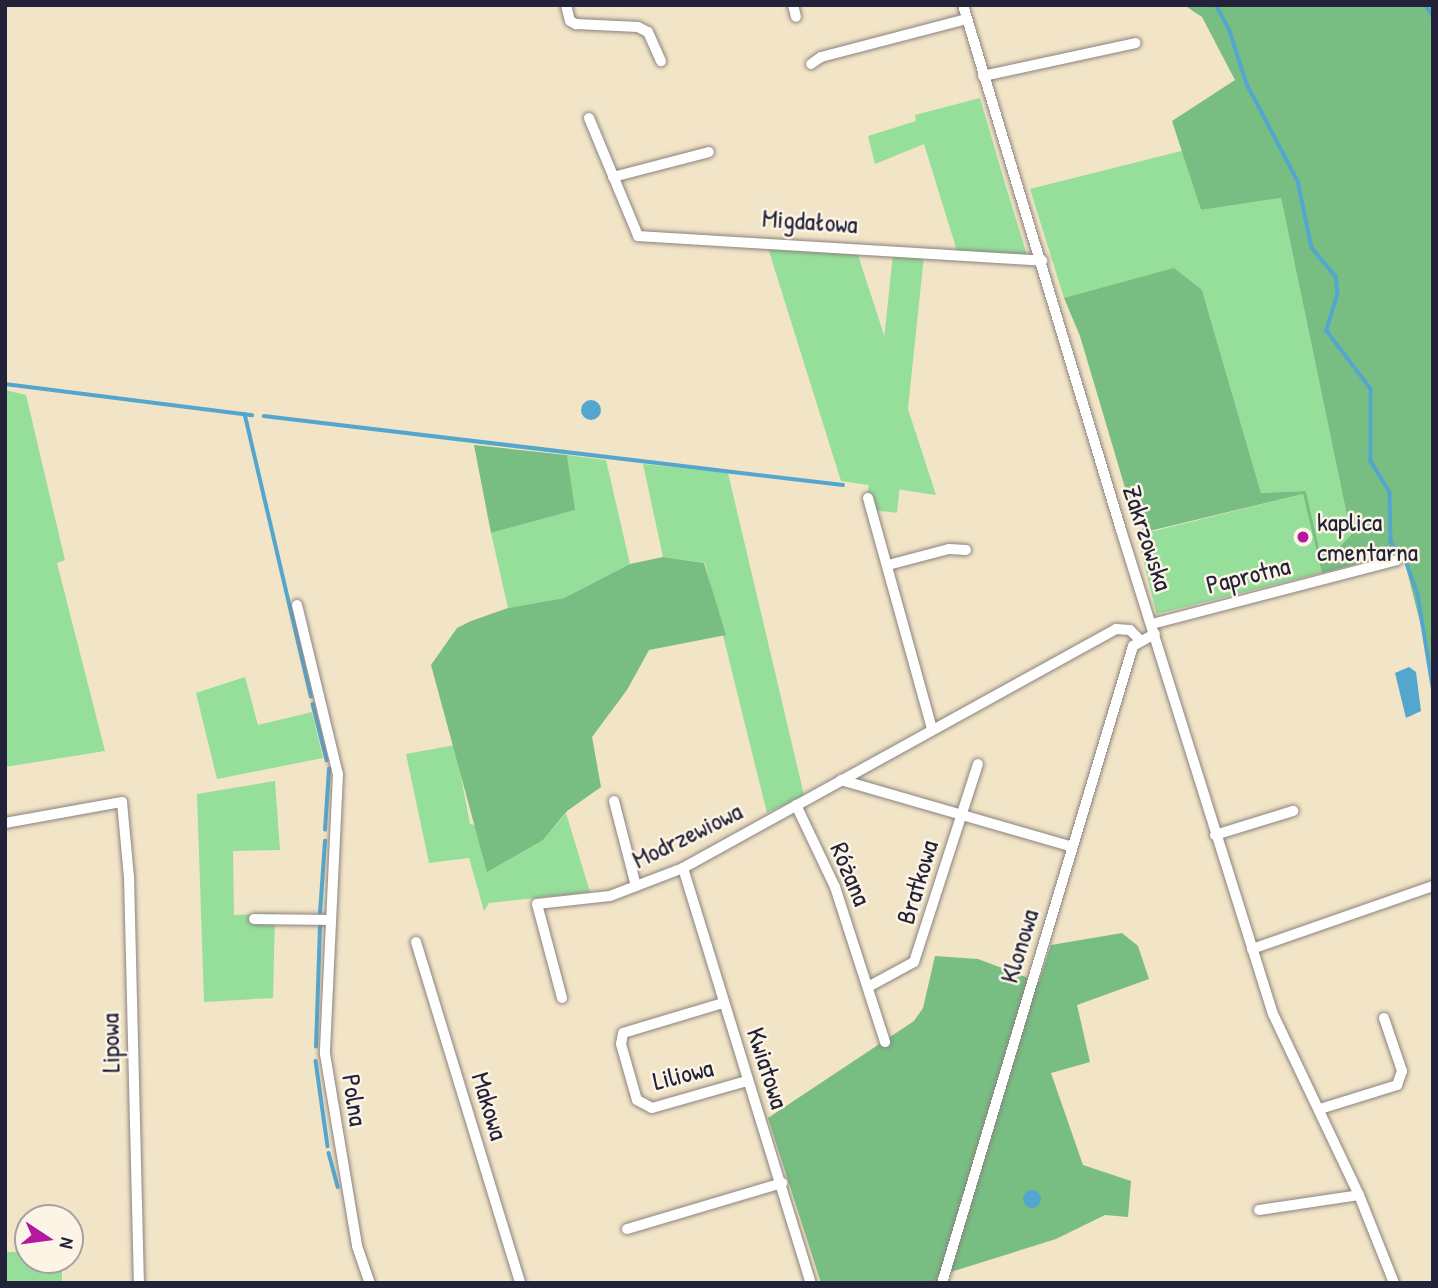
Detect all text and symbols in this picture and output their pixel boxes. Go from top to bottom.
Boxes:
street label: Migdałowa [761,202,859,240]
street label: Zakrzowska [1116,481,1180,595]
place label: kaplica cmentarna [1317,506,1418,568]
marker: kaplica cmentarna [1295,529,1311,545]
street label: Paprotna [1203,550,1293,600]
street label: Modrzewiowa [627,795,747,875]
street label: Bratkowa [890,836,944,928]
street label: Różana [824,838,878,910]
street label: Klonowa [993,905,1045,987]
street label: Lipowa [94,1013,126,1073]
street label: Kwiatowa [740,1024,796,1112]
street label: Liliowa [650,1051,716,1097]
street label: Makowa [465,1068,515,1144]
street label: Polna [336,1072,374,1128]
north arrow [14,1204,84,1274]
text: N [54,1235,81,1251]

